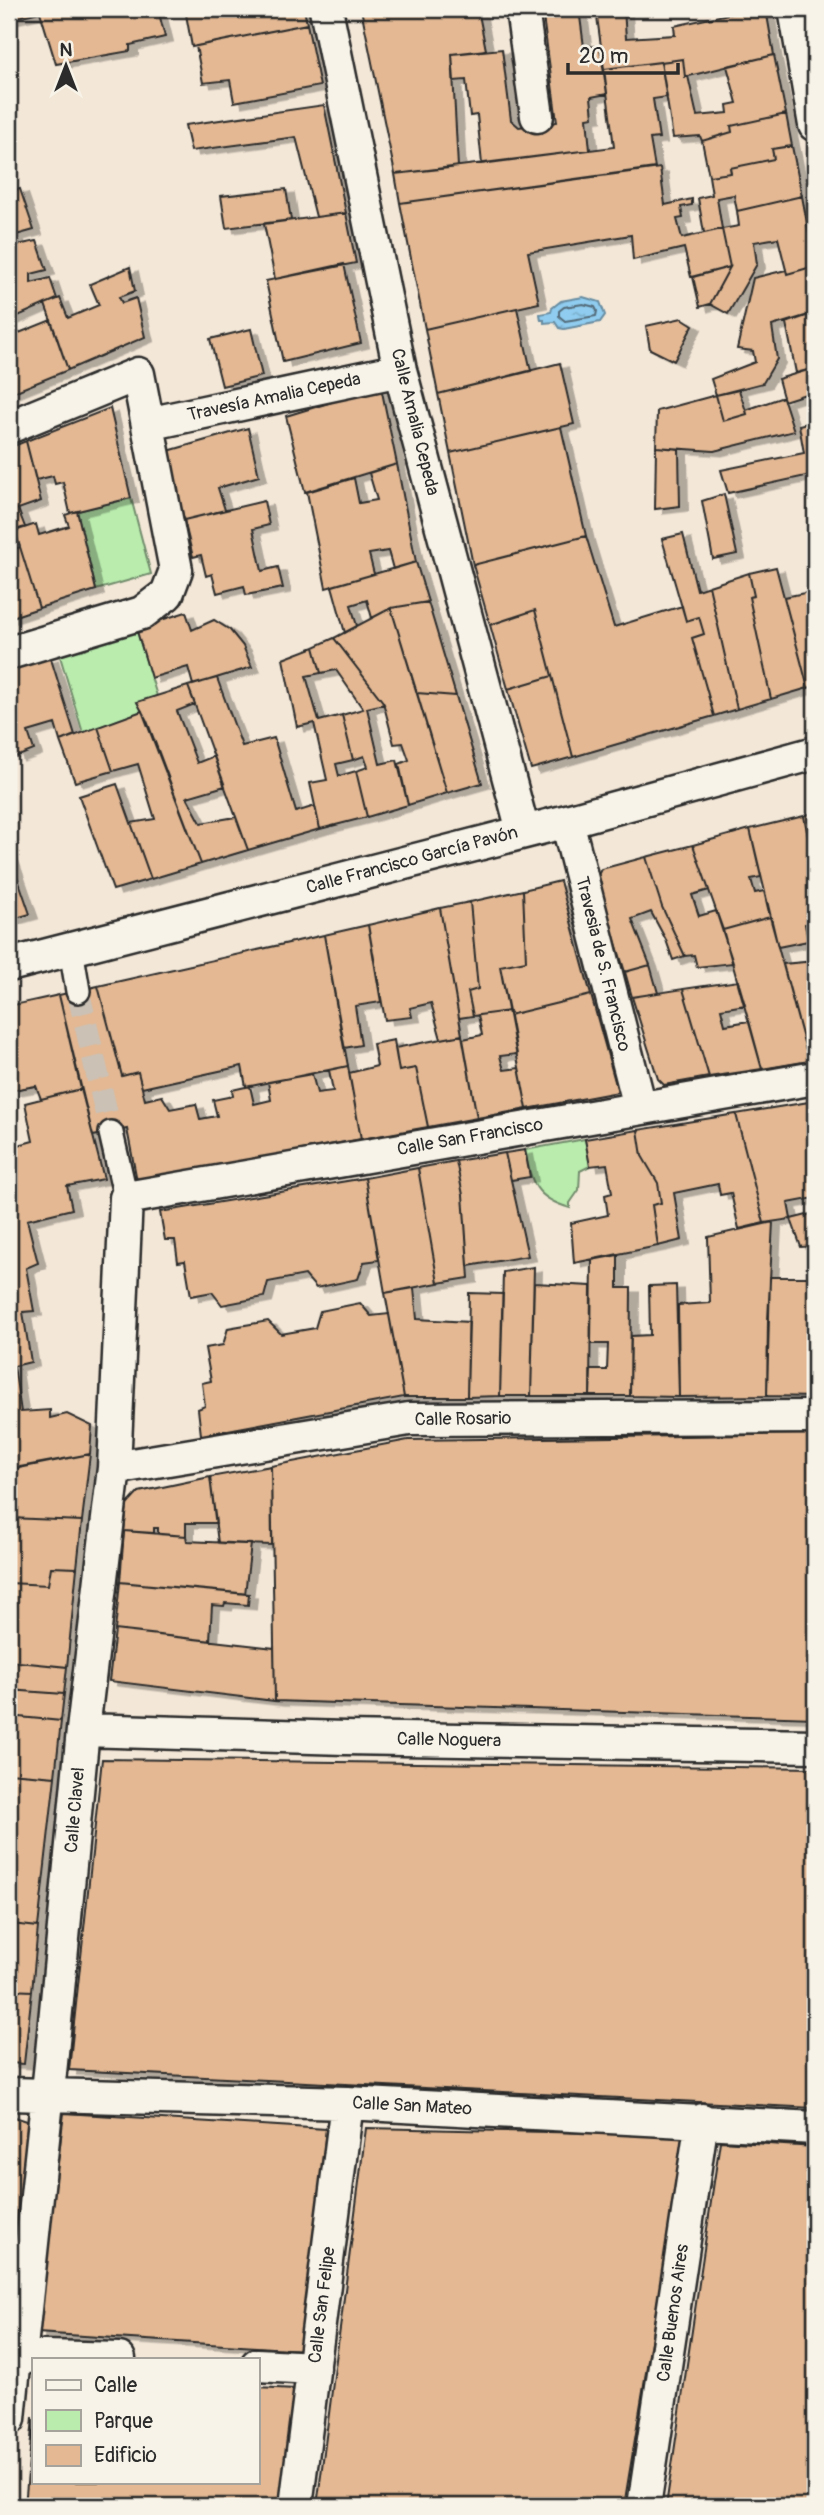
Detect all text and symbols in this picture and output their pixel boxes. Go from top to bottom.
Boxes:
north arrow [32,32,102,102]
scale bar [568,32,679,76]
text: N [60,38,73,62]
text: 20 m [579,43,628,70]
street label: Calle Amalia Cepeda [386,346,444,498]
street label: Travesía Amalia Cepeda [185,367,363,427]
street label: Calle Francisco García Pavón [304,821,520,899]
street label: Travesia de S. Francisco [570,874,636,1054]
street label: Calle San Francisco [395,1113,545,1161]
street label: Calle Rosario [414,1407,512,1431]
street label: Calle Noguera [397,1728,501,1752]
street label: Calle Clavel [60,1766,90,1854]
street label: Calle San Mateo [352,2091,473,2121]
street label: Calle Buenos Aires [652,2243,694,2383]
street label: Calle San Felipe [303,2245,341,2365]
legend [32,2358,259,2484]
text: Calle [94,2372,138,2399]
text: Parque [94,2408,153,2435]
text: Edificio [94,2442,157,2469]

